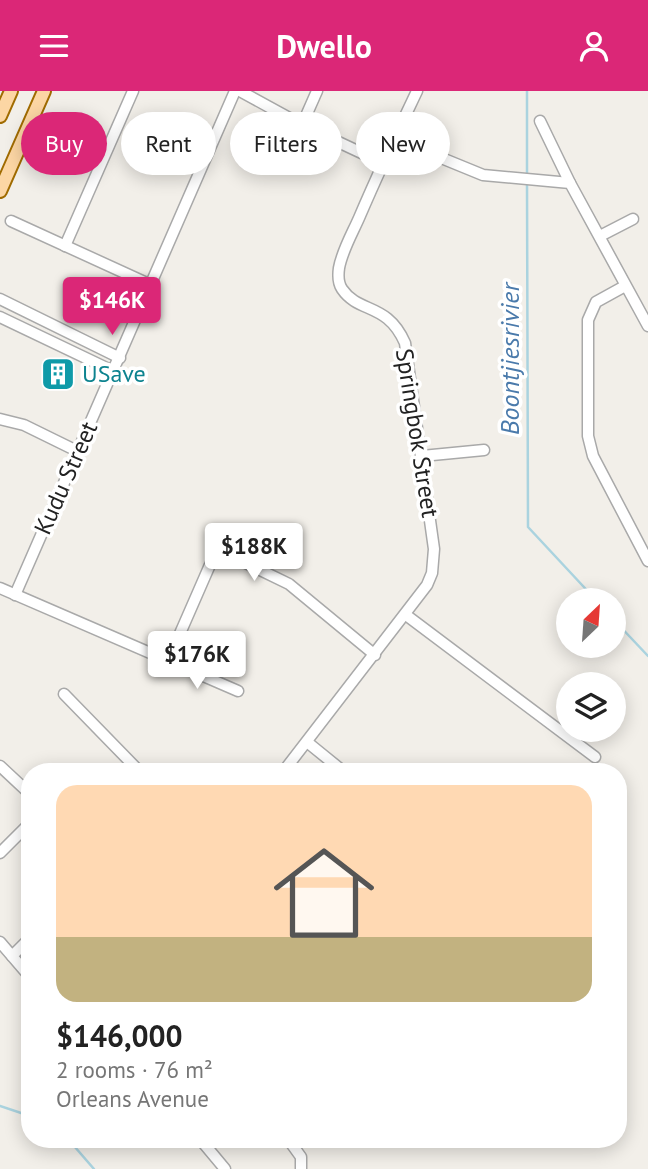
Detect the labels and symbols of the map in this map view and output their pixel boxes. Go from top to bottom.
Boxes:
pin: $146K [63,278,161,337]
water label: Boontjiesrivier [493,282,526,435]
street label: Springbok Street [389,346,446,520]
building icon: USave [39,355,77,393]
place label: USave [82,358,146,389]
street label: Kudu Street [27,416,104,539]
pin: $188K [205,524,303,583]
north arrow [556,588,626,658]
pin: $176K [148,631,246,691]

